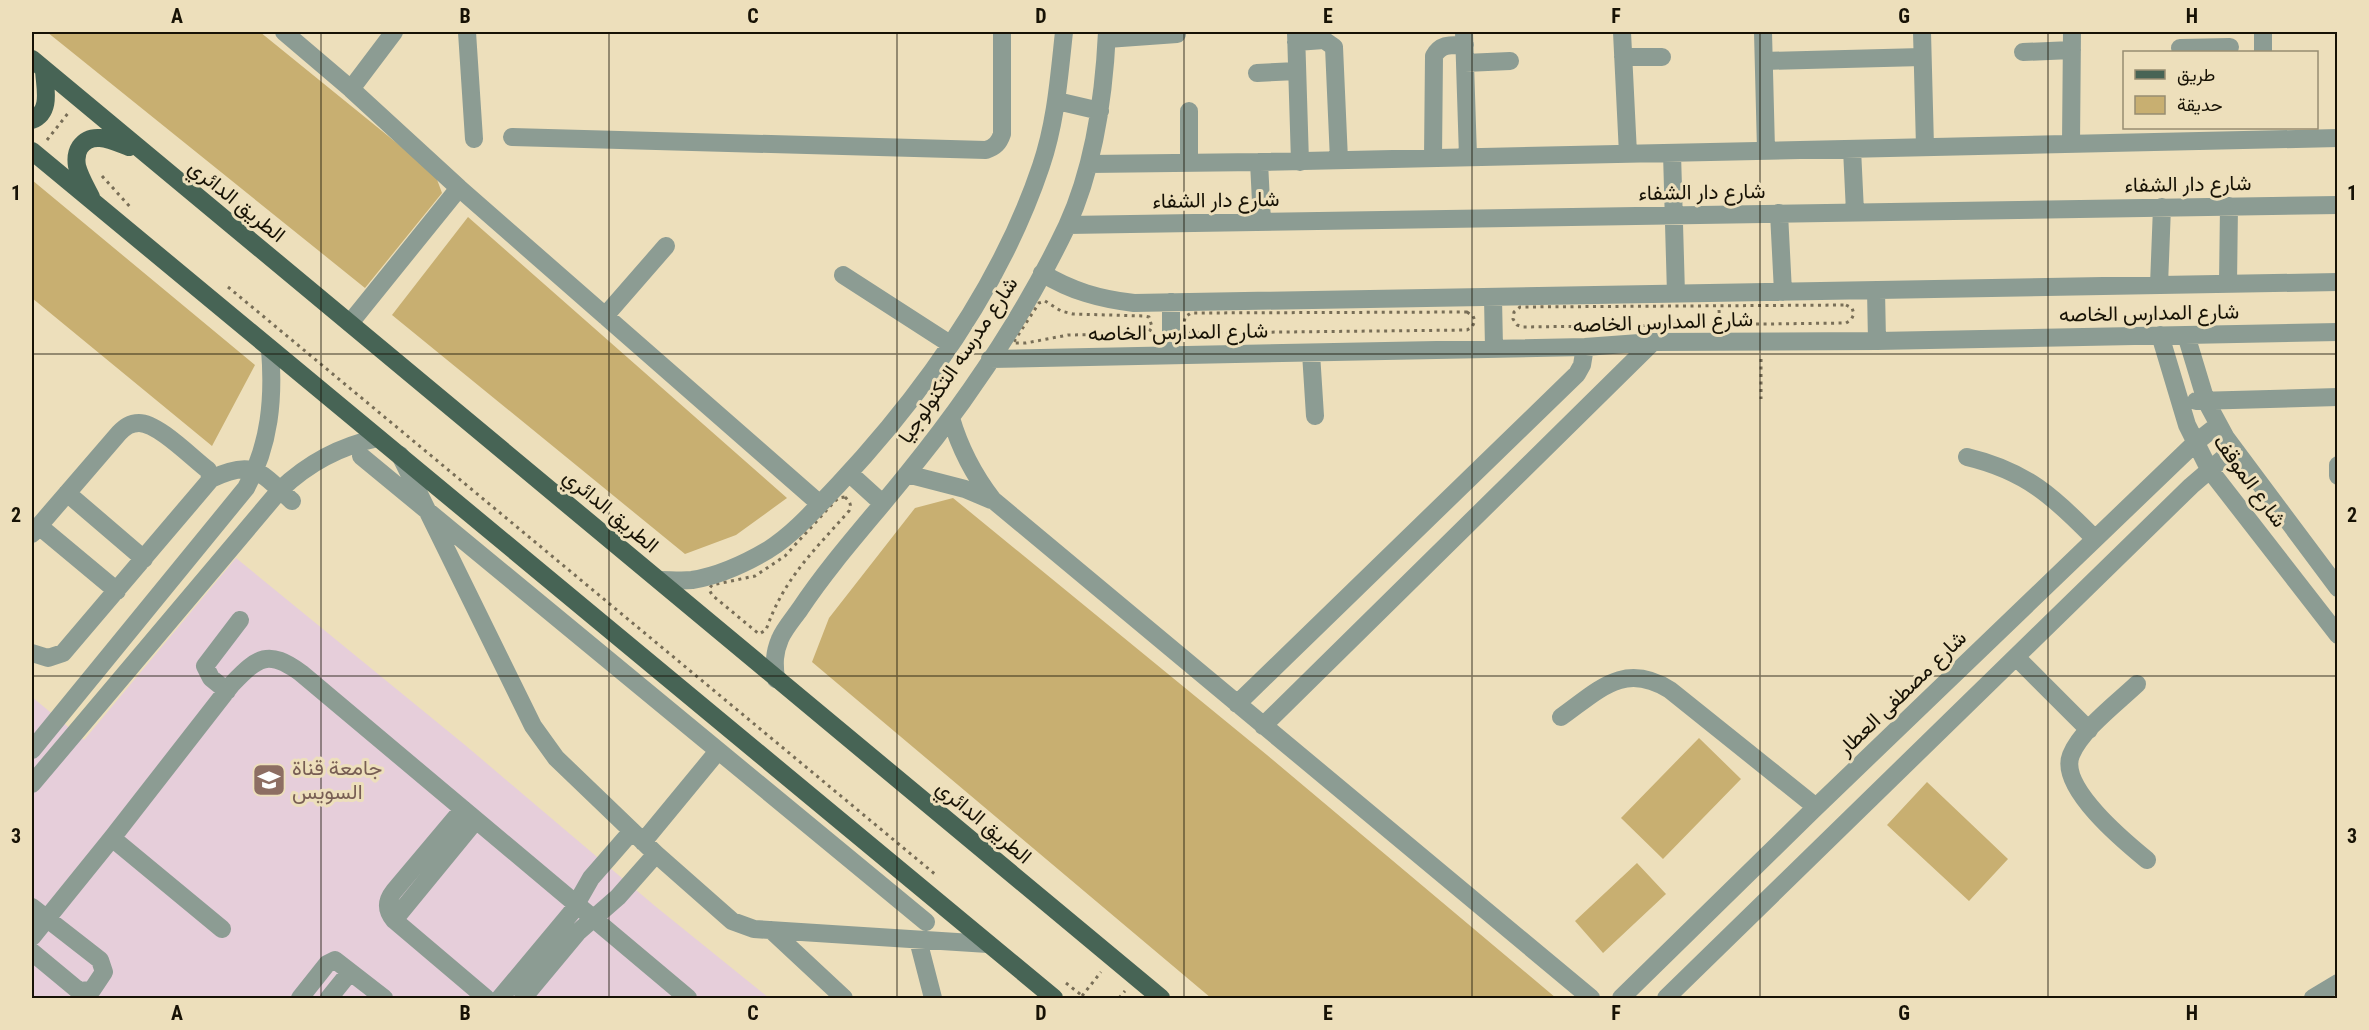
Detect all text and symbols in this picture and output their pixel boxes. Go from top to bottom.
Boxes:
text: A [171,4,183,28]
text: B [459,4,471,28]
text: C [747,4,759,28]
text: D [1035,4,1047,28]
text: E [1323,4,1333,28]
text: F [1611,4,1621,28]
text: G [1898,4,1910,28]
text: H [2186,4,2198,28]
legend [2123,51,2318,129]
text: طريق [2177,64,2215,86]
text: حديقة [2177,94,2223,115]
street label: الطريق الدائري [181,155,290,251]
street label: شارع دار الشفاء [2124,171,2252,199]
street label: شارع دار الشفاء [1638,179,1766,207]
text: 1 [11,181,21,205]
text: 1 [2347,181,2357,205]
street label: شارع دار الشفاء [1152,187,1280,215]
street label: شارع مدرسه التكنولوجيا [893,272,1024,449]
street label: شارع المدارس الخاصه [2059,299,2239,329]
street label: شارع المدارس الخاصه [1572,307,1754,339]
street label: شارع المدارس الخاصه [1088,318,1268,348]
street label: شارع الموقف [2207,430,2292,533]
street label: الطريق الدائري [555,464,664,562]
text: 2 [11,503,21,527]
text: 2 [2347,503,2357,527]
street label: شارع مصطفى العطار [1832,626,1973,763]
place label: جامعة قناة السويس [292,756,382,805]
school or university icon: جامعة قناة السويس [251,762,287,798]
street label: الطريق الدائري [928,775,1037,873]
text: 3 [11,824,21,848]
text: 3 [2347,824,2357,848]
text: A [171,1001,183,1025]
text: B [459,1001,471,1025]
text: C [747,1001,759,1025]
text: D [1035,1001,1047,1025]
text: E [1323,1001,1333,1025]
text: F [1611,1001,1621,1025]
text: G [1898,1001,1910,1025]
text: H [2186,1001,2198,1025]

